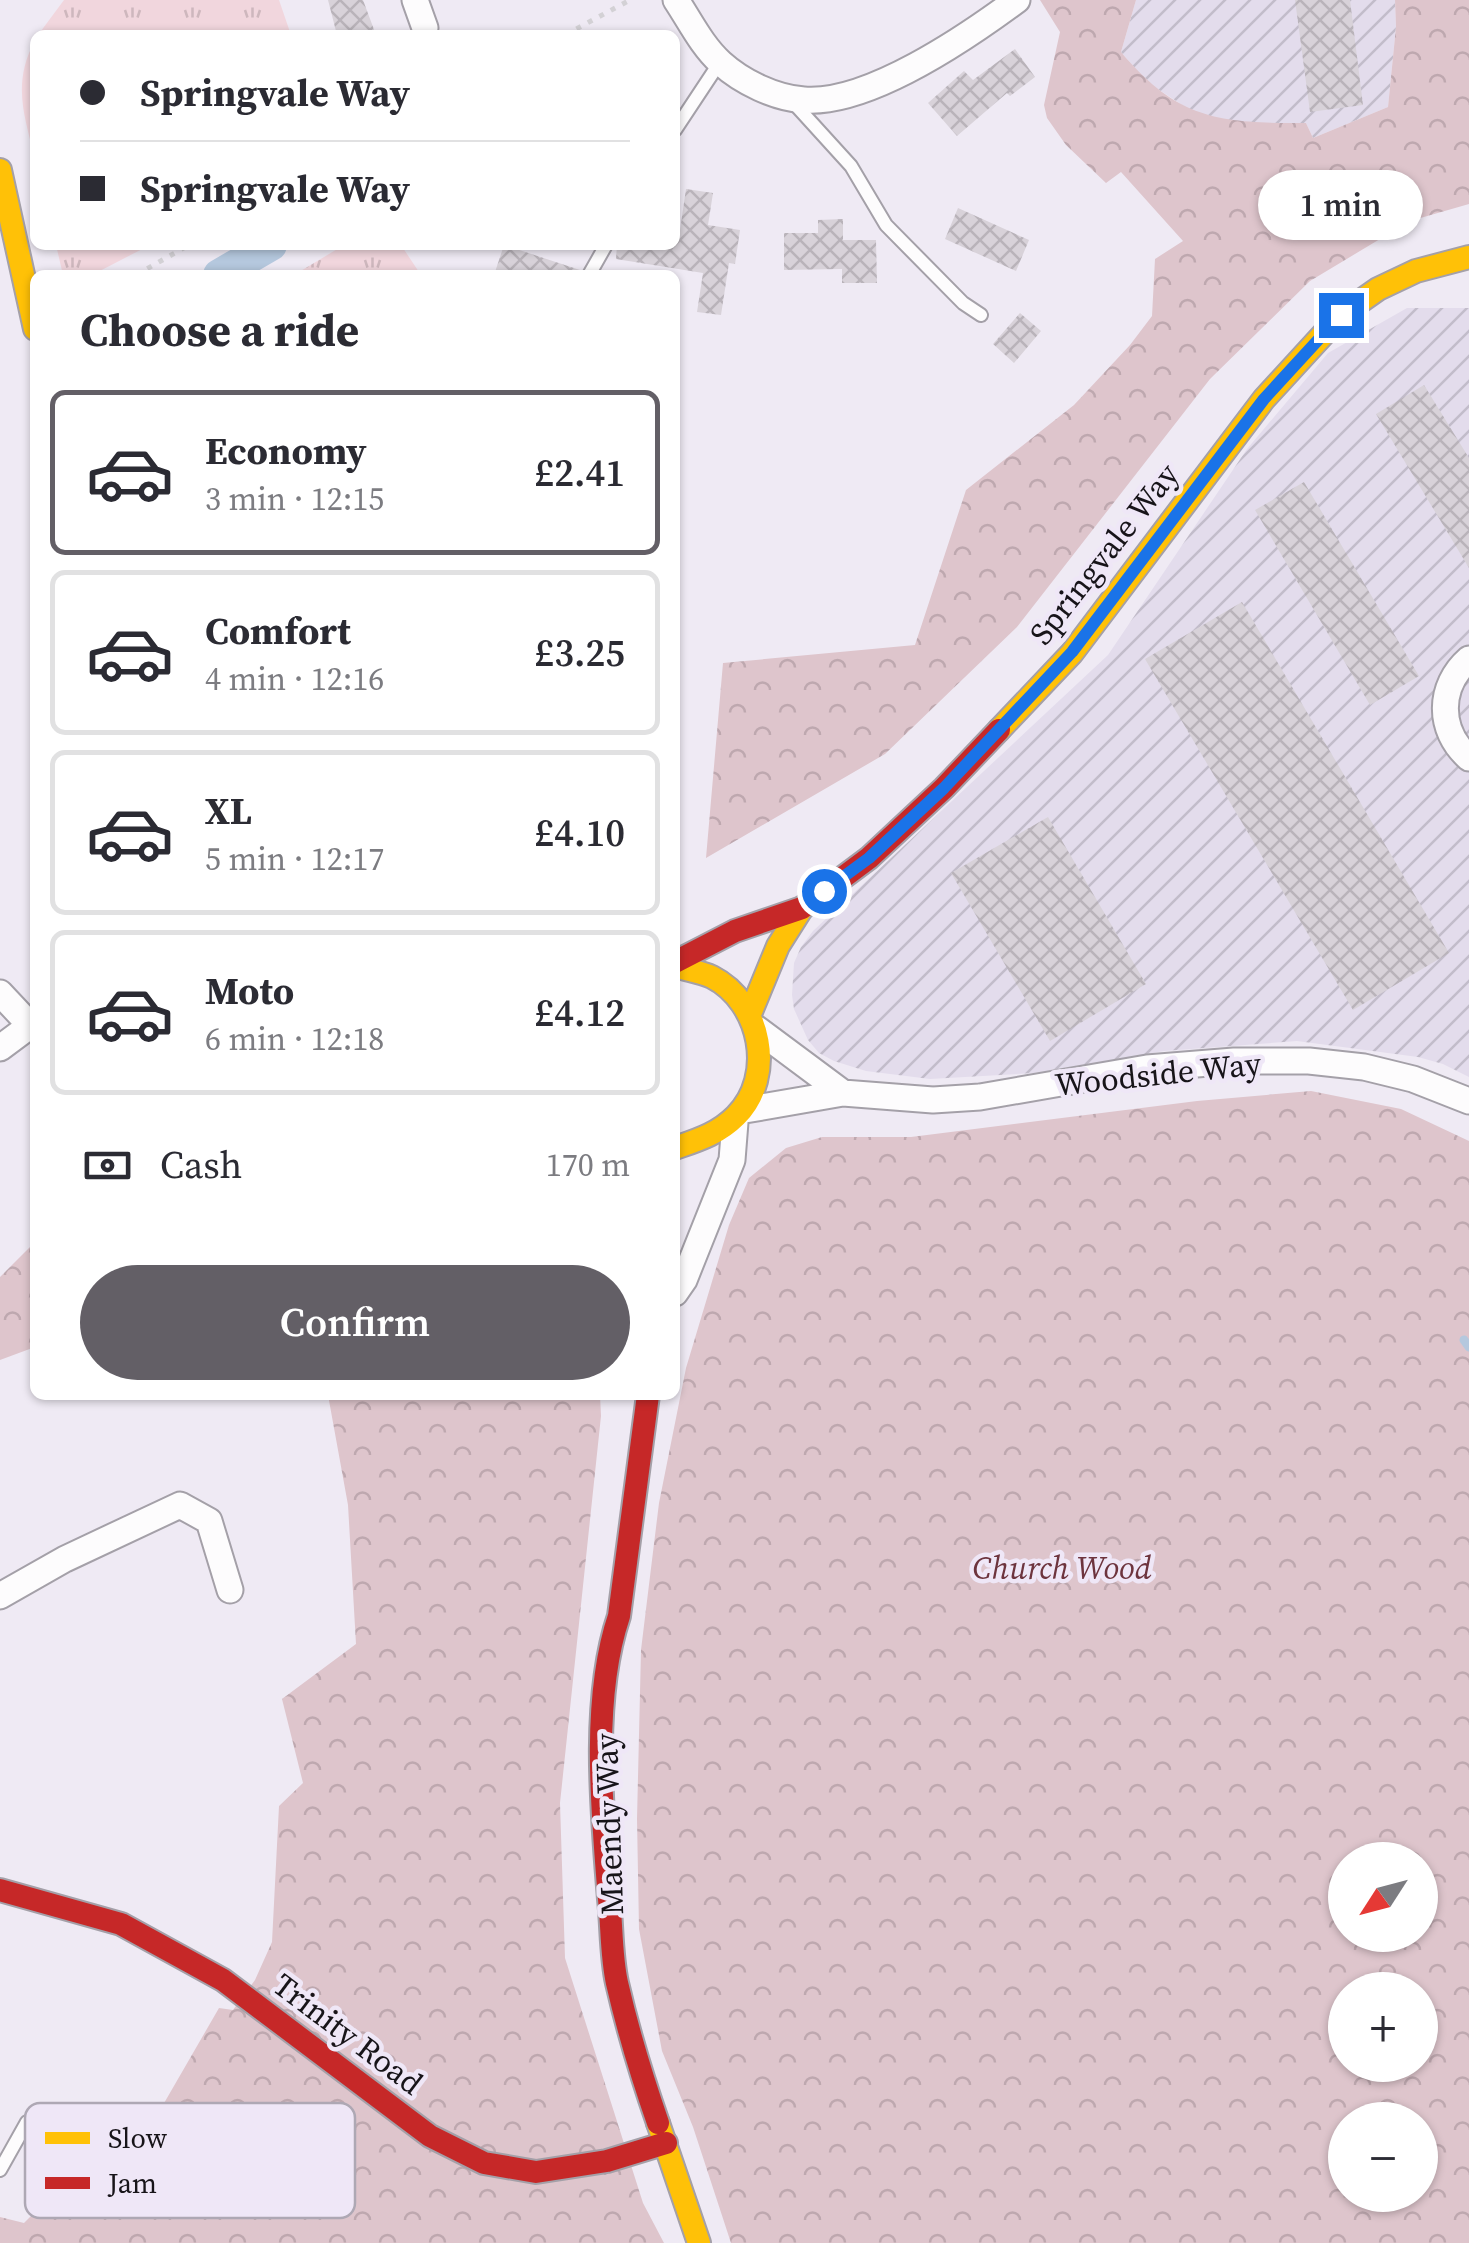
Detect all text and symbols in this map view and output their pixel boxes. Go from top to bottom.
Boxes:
text: Springvale Way [140,67,410,119]
text: Springvale Way [140,163,410,215]
callout: 1 min [1258,170,1424,240]
text: 1 min [1299,183,1382,227]
route end [1319,293,1364,338]
text: Choose a ride [80,299,359,361]
text: Economy [205,425,367,477]
icon: car [85,428,175,518]
text: £2.41 [535,447,625,499]
street label: Springvale Way [1019,454,1189,654]
text: 3 min · 12:15 [205,477,384,521]
text: Comfort [205,605,351,657]
icon: car [85,608,175,698]
text: £3.25 [535,627,625,679]
text: 4 min · 12:16 [205,657,384,701]
text: XL [205,785,252,837]
icon: car [85,788,175,878]
text: £4.10 [535,807,625,859]
text: 5 min · 12:17 [205,837,384,881]
route start [802,869,847,914]
text: Moto [205,965,294,1017]
icon: car [85,968,175,1058]
text: £4.12 [535,987,625,1039]
text: 6 min · 12:18 [205,1017,384,1061]
street label: Woodside Way [1053,1041,1264,1107]
icon: cash [80,1138,135,1193]
text: Cash [160,1139,242,1191]
text: 170 m [546,1143,630,1187]
button: Confirm [80,1265,630,1380]
park label: Church Wood [973,1546,1152,1590]
street label: Maendy Way [584,1732,634,1916]
north arrow [1328,1842,1438,1952]
map controls [1328,1842,1438,2212]
street label: Trinity Road [264,1963,432,2105]
button: + [1328,1972,1438,2082]
button: − [1328,2102,1438,2212]
legend [25,2103,355,2218]
text: Slow [108,2119,168,2157]
text: Jam [107,2164,157,2202]

